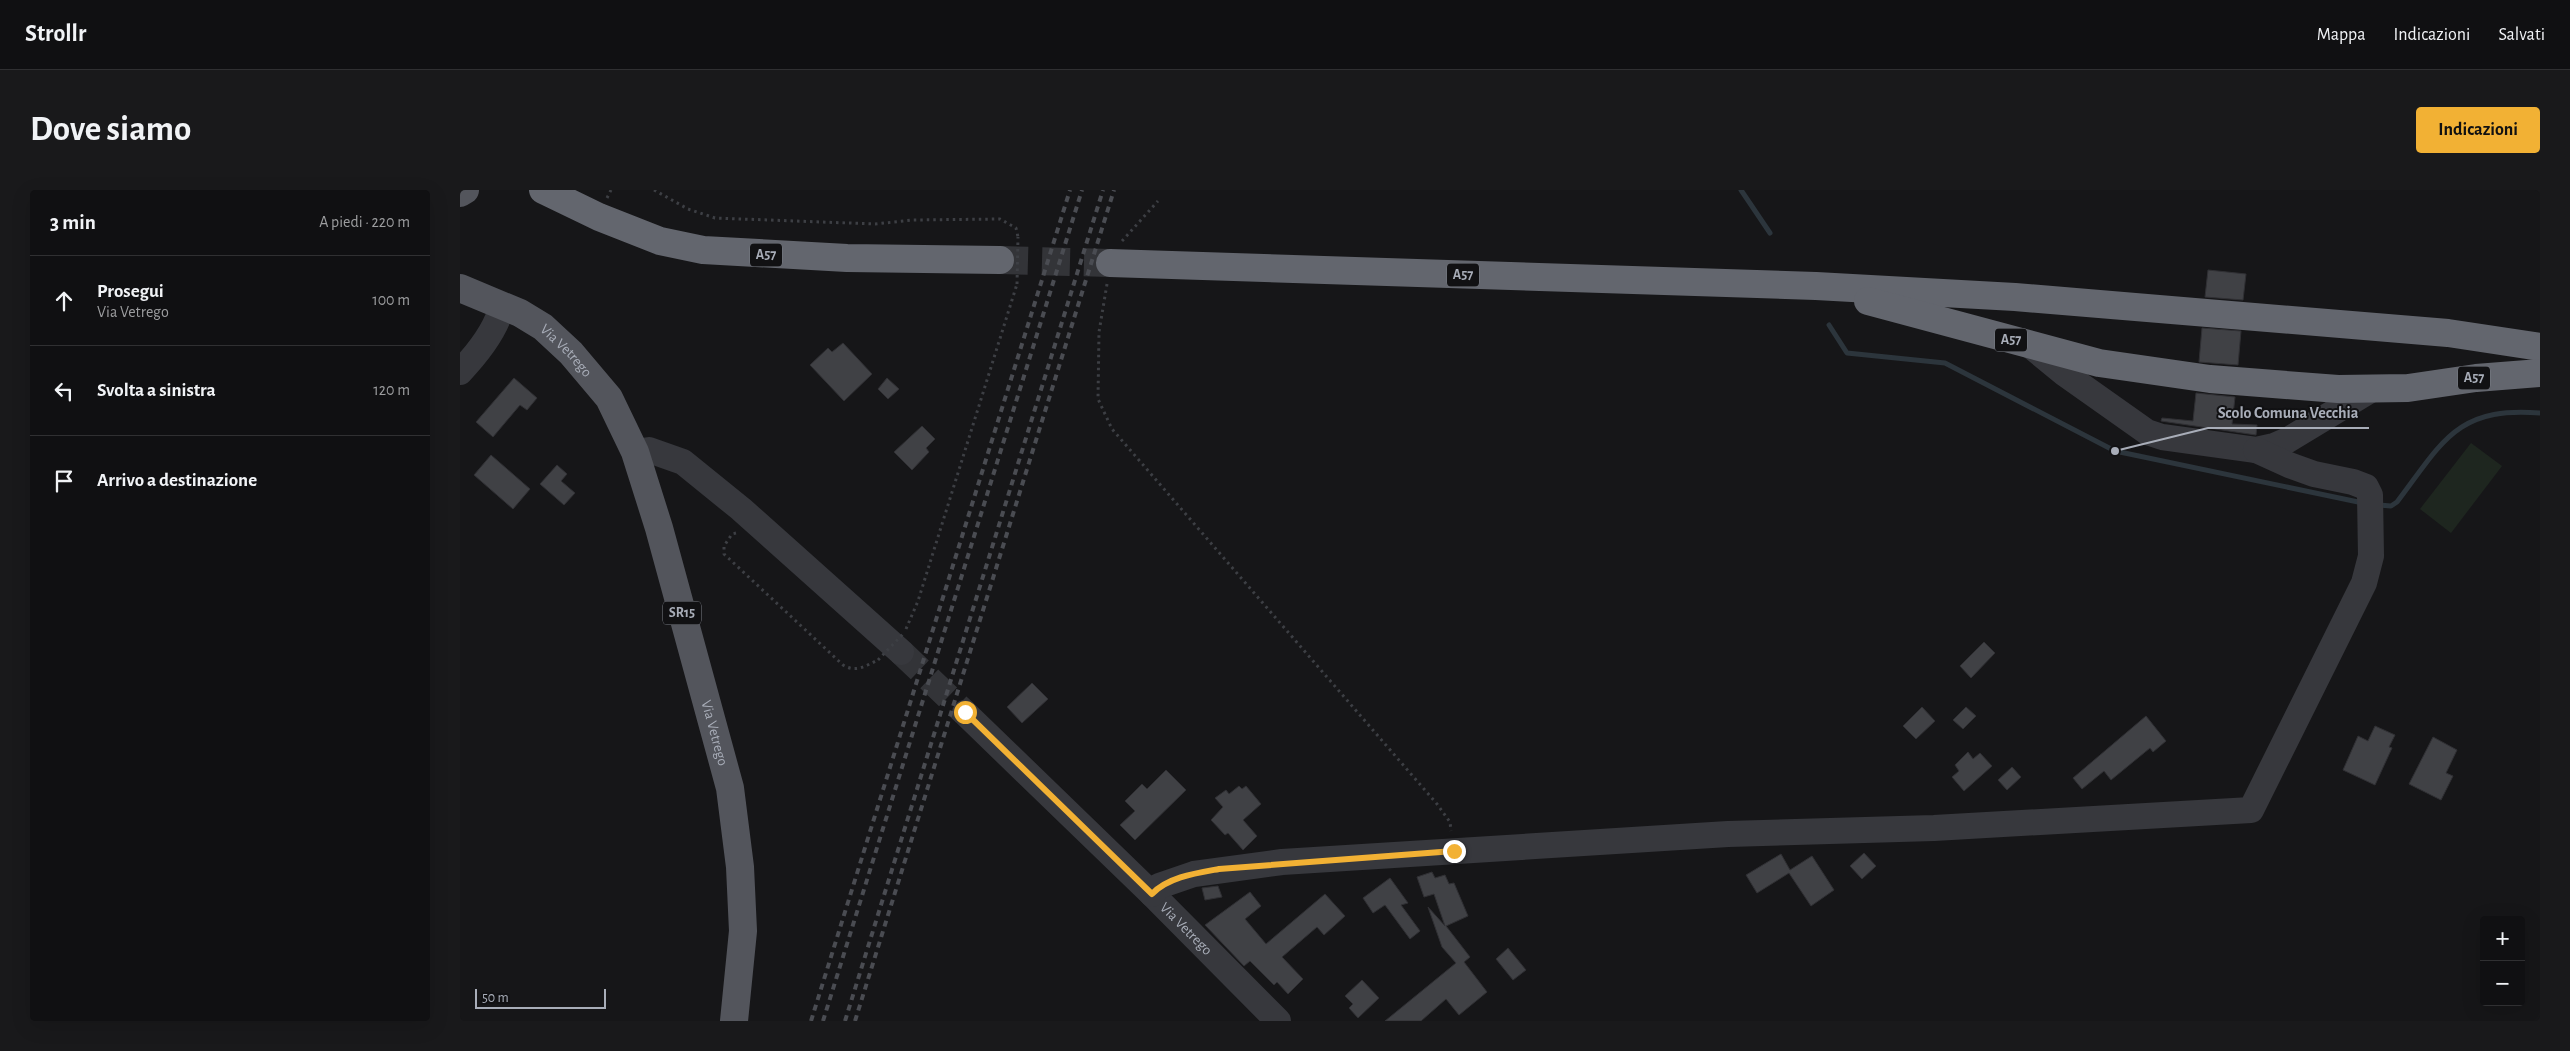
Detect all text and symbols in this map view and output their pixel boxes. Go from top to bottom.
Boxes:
text: Strollr [25,22,86,46]
text: Mappa [2317,26,2366,44]
text: Indicazioni [2394,26,2470,44]
text: Salvati [2498,26,2545,44]
button: Indicazioni [2416,107,2540,153]
text: Dove siamo [30,112,191,147]
text: 3 min [50,212,96,233]
text: A piedi · 220 m [319,214,410,230]
road number: A57 [750,244,782,266]
road number: A57 [1447,264,1479,286]
text: Prosegui [97,282,164,301]
icon: ahead [50,287,78,315]
text: 100 m [372,292,410,308]
text: Via Vetrego [97,304,169,320]
street label: Via Vetrego [537,321,595,380]
road number: A57 [1995,328,2027,352]
road number: A57 [2458,367,2490,390]
icon: left [50,377,78,405]
text: Svolta a sinistra [97,381,216,400]
text: 120 m [373,382,410,398]
callout: Scolo Comuna Vecchia [2208,397,2369,428]
text: Scolo Comuna Vecchia [2218,405,2359,421]
icon: arrive [50,467,78,495]
text: Arrivo a destinazione [97,471,257,490]
road number: SR15 [663,602,701,624]
street label: Via Vetrego [699,698,731,767]
route start [954,701,977,724]
route end [1443,840,1466,863]
street label: Via Vetrego [1157,899,1215,958]
map controls [2480,916,2525,1006]
button: + [2480,916,2525,961]
button: − [2480,961,2525,1006]
scale bar [475,986,606,1009]
text: 50 m [482,991,509,1005]

